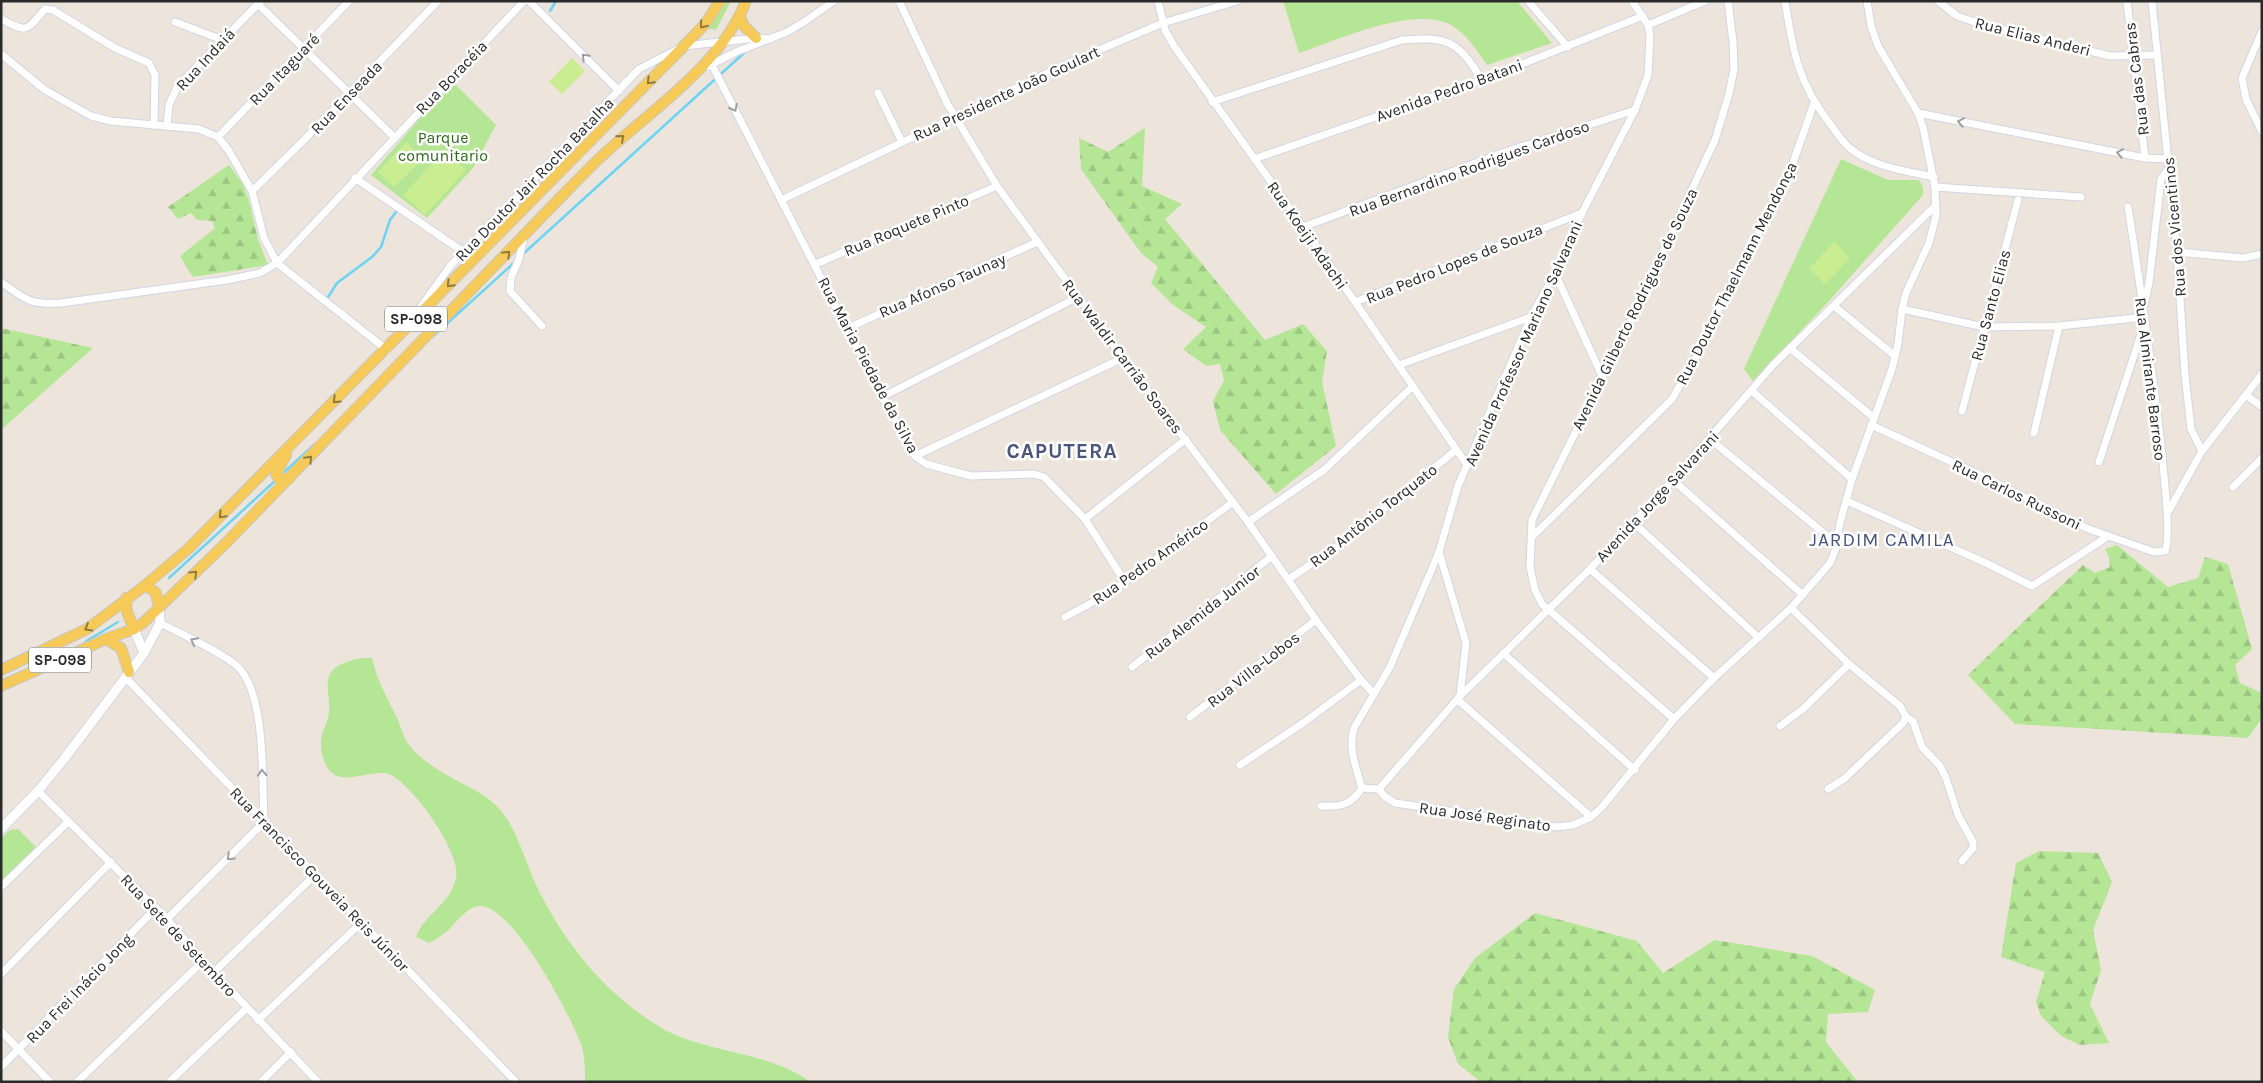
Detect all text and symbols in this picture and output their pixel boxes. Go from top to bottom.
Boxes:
street label: Rua Elias Anderi [1973,13,2093,60]
one-way arrow [701,19,709,28]
street label: Rua das Cabras [2120,21,2153,137]
street label: Rua Indaiá [172,24,239,94]
street label: Rua Itaguaré [245,29,323,109]
street label: Rua Boracéia [411,36,491,118]
street label: Rua Presidente João Goulart [910,42,1103,145]
one-way arrow [582,54,591,63]
street label: Avenida Pedro Batani [1373,55,1525,126]
street label: Rua Enseada [307,57,386,138]
one-way arrow [647,75,656,84]
street label: Rua Doutor Jair Rocha Batalha [451,93,618,265]
one-way arrow [728,103,738,112]
street label: Rua Bernardino Rodrigues Cardoso [1346,116,1592,221]
one-way arrow [1956,117,1965,127]
park label: Parque comunitario [398,128,488,165]
one-way arrow [616,135,625,144]
one-way arrow [2116,148,2125,158]
street label: Rua dos Vicentinos [2159,156,2190,298]
street label: Rua Doutor Thaelmann Mendonça [1672,158,1801,388]
street label: Rua Koeiji Adachi [1263,178,1352,293]
street label: Avenida Gilberto Rodrigues de Souza [1567,185,1701,433]
street label: Rua Roquete Pinto [841,191,972,260]
street label: Avenida Professor Mariano Salvarani [1461,218,1586,469]
street label: Rua Pedro Lopes de Souza [1363,219,1545,308]
street label: Rua Santo Elias [1967,247,2014,363]
street label: Rua Afonso Taunay [876,249,1009,322]
one-way arrow [501,250,510,259]
street label: Rua Maria Piedade da Silva [814,274,923,457]
street label: Rua Waldir Carrião Soares [1058,275,1187,437]
one-way arrow [447,278,456,287]
street label: Rua Almirante Barroso [2131,297,2170,462]
road number: SP-098 [385,306,447,332]
one-way arrow [333,394,342,403]
street label: Avenida Jorge Salvarani [1592,427,1723,566]
district label: CAPUTERA [1006,439,1118,463]
one-way arrow [303,455,312,464]
street label: Rua Carlos Russoni [1949,455,2084,534]
street label: Rua Antônio Torquato [1306,460,1441,571]
one-way arrow [219,510,228,519]
street label: Rua Pedro Américo [1089,514,1212,608]
district label: JARDIM CAMILA [1809,529,1955,551]
street label: Rua Alemida Junior [1141,561,1264,663]
one-way arrow [189,571,198,580]
one-way arrow [84,621,93,631]
street label: Rua Villa-Lobos [1203,627,1303,711]
one-way arrow [191,637,200,647]
road number: SP-098 [29,648,91,672]
one-way arrow [256,769,267,777]
street label: Rua Francisco Gouveia Reis Júnior [226,783,413,976]
street label: Rua José Reginato [1418,798,1552,835]
one-way arrow [227,851,236,860]
street label: Rua Sete de Setembro [117,870,240,1001]
street label: Rua Frei Inácio Jong [22,929,137,1047]

